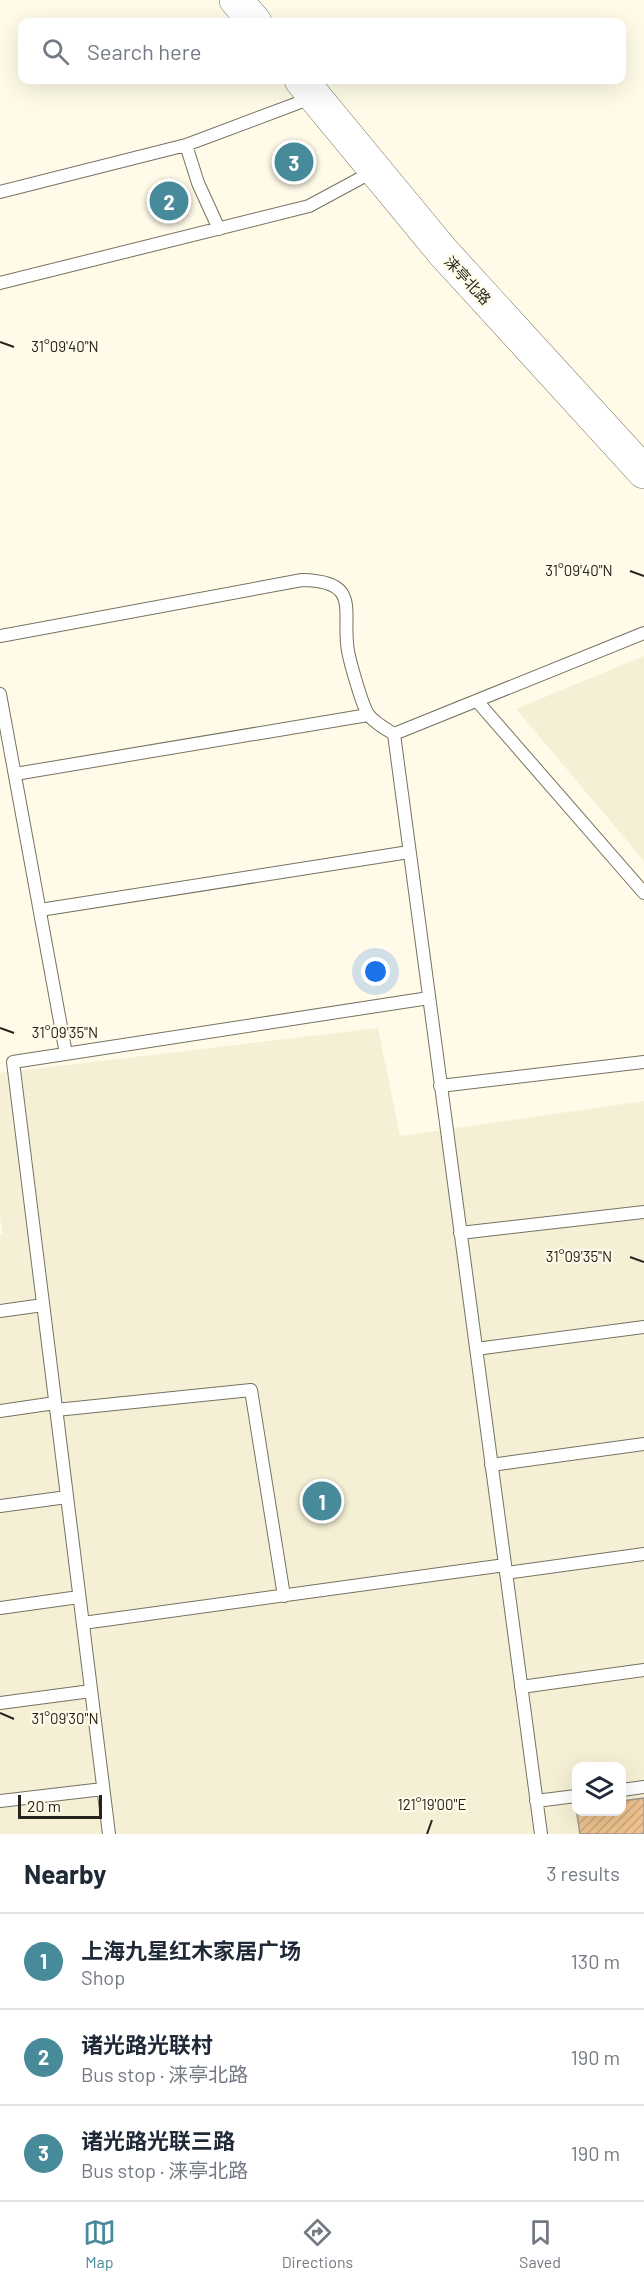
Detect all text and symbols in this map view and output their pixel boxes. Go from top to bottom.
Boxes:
search box [18,18,626,84]
icon: search [39,35,72,68]
text: Search here [87,38,201,64]
pin: 3 [274,140,314,184]
pin: 2 [150,178,188,224]
street label: 涞亭北路 [441,252,495,308]
text: 31°09'40"N [31,337,99,355]
text: 31°09'40"N [545,561,613,579]
your location [361,957,390,986]
text: 31°09'35"N [32,1023,98,1041]
text: 31°09'35"N [546,1247,612,1265]
pin: 1 [302,1478,342,1524]
text: 31°09'30"N [31,1709,99,1727]
map controls [572,1762,626,1816]
button: layers [572,1762,626,1816]
scale bar [18,1792,102,1820]
text: 121°19'00"E [397,1795,467,1813]
text: 20 m [27,1796,61,1815]
text: Nearby [24,1858,106,1889]
text: 3 results [546,1861,620,1885]
text: 上海九星红木家居广场 [81,1937,301,1963]
text: 1 [40,1949,47,1973]
text: 130 m [571,1949,620,1973]
text: Shop [81,1965,125,1989]
text: 诸光路光联村 [81,2031,213,2057]
text: 2 [38,2045,49,2069]
text: 190 m [571,2045,620,2069]
text: Bus stop · 涞亭北路 [81,2062,248,2086]
text: 诸光路光联三路 [81,2127,235,2153]
text: 3 [38,2141,49,2165]
text: 190 m [571,2141,620,2165]
text: Bus stop · 涞亭北路 [81,2158,248,2182]
tab: Map [83,2216,116,2271]
tab: Directions [282,2216,353,2271]
tab: Saved [519,2216,561,2271]

